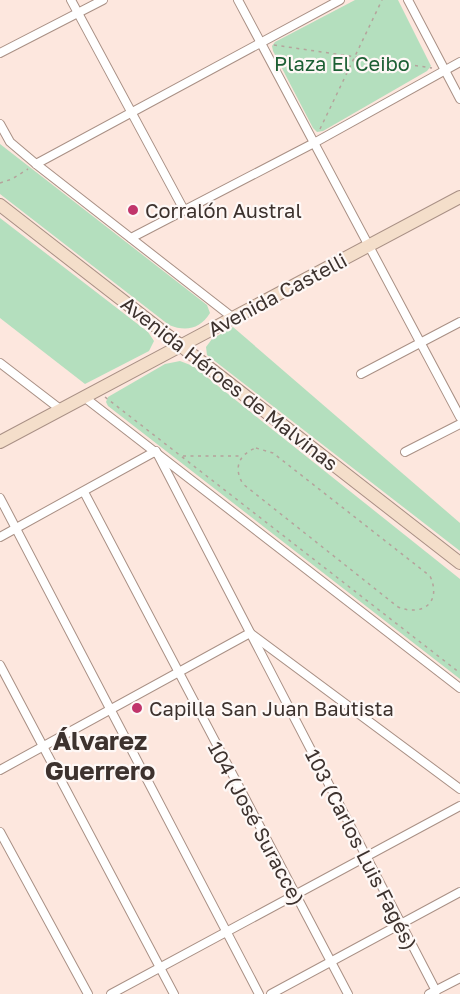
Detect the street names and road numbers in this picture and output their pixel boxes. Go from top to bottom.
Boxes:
street label: Avenida Castelli [203,247,351,341]
street label: Avenida Héroes de Malvinas [117,291,343,475]
street label: 104 (José Suracce) [204,737,310,909]
street label: 103 (Carlos Luis Fagés) [301,745,423,953]

